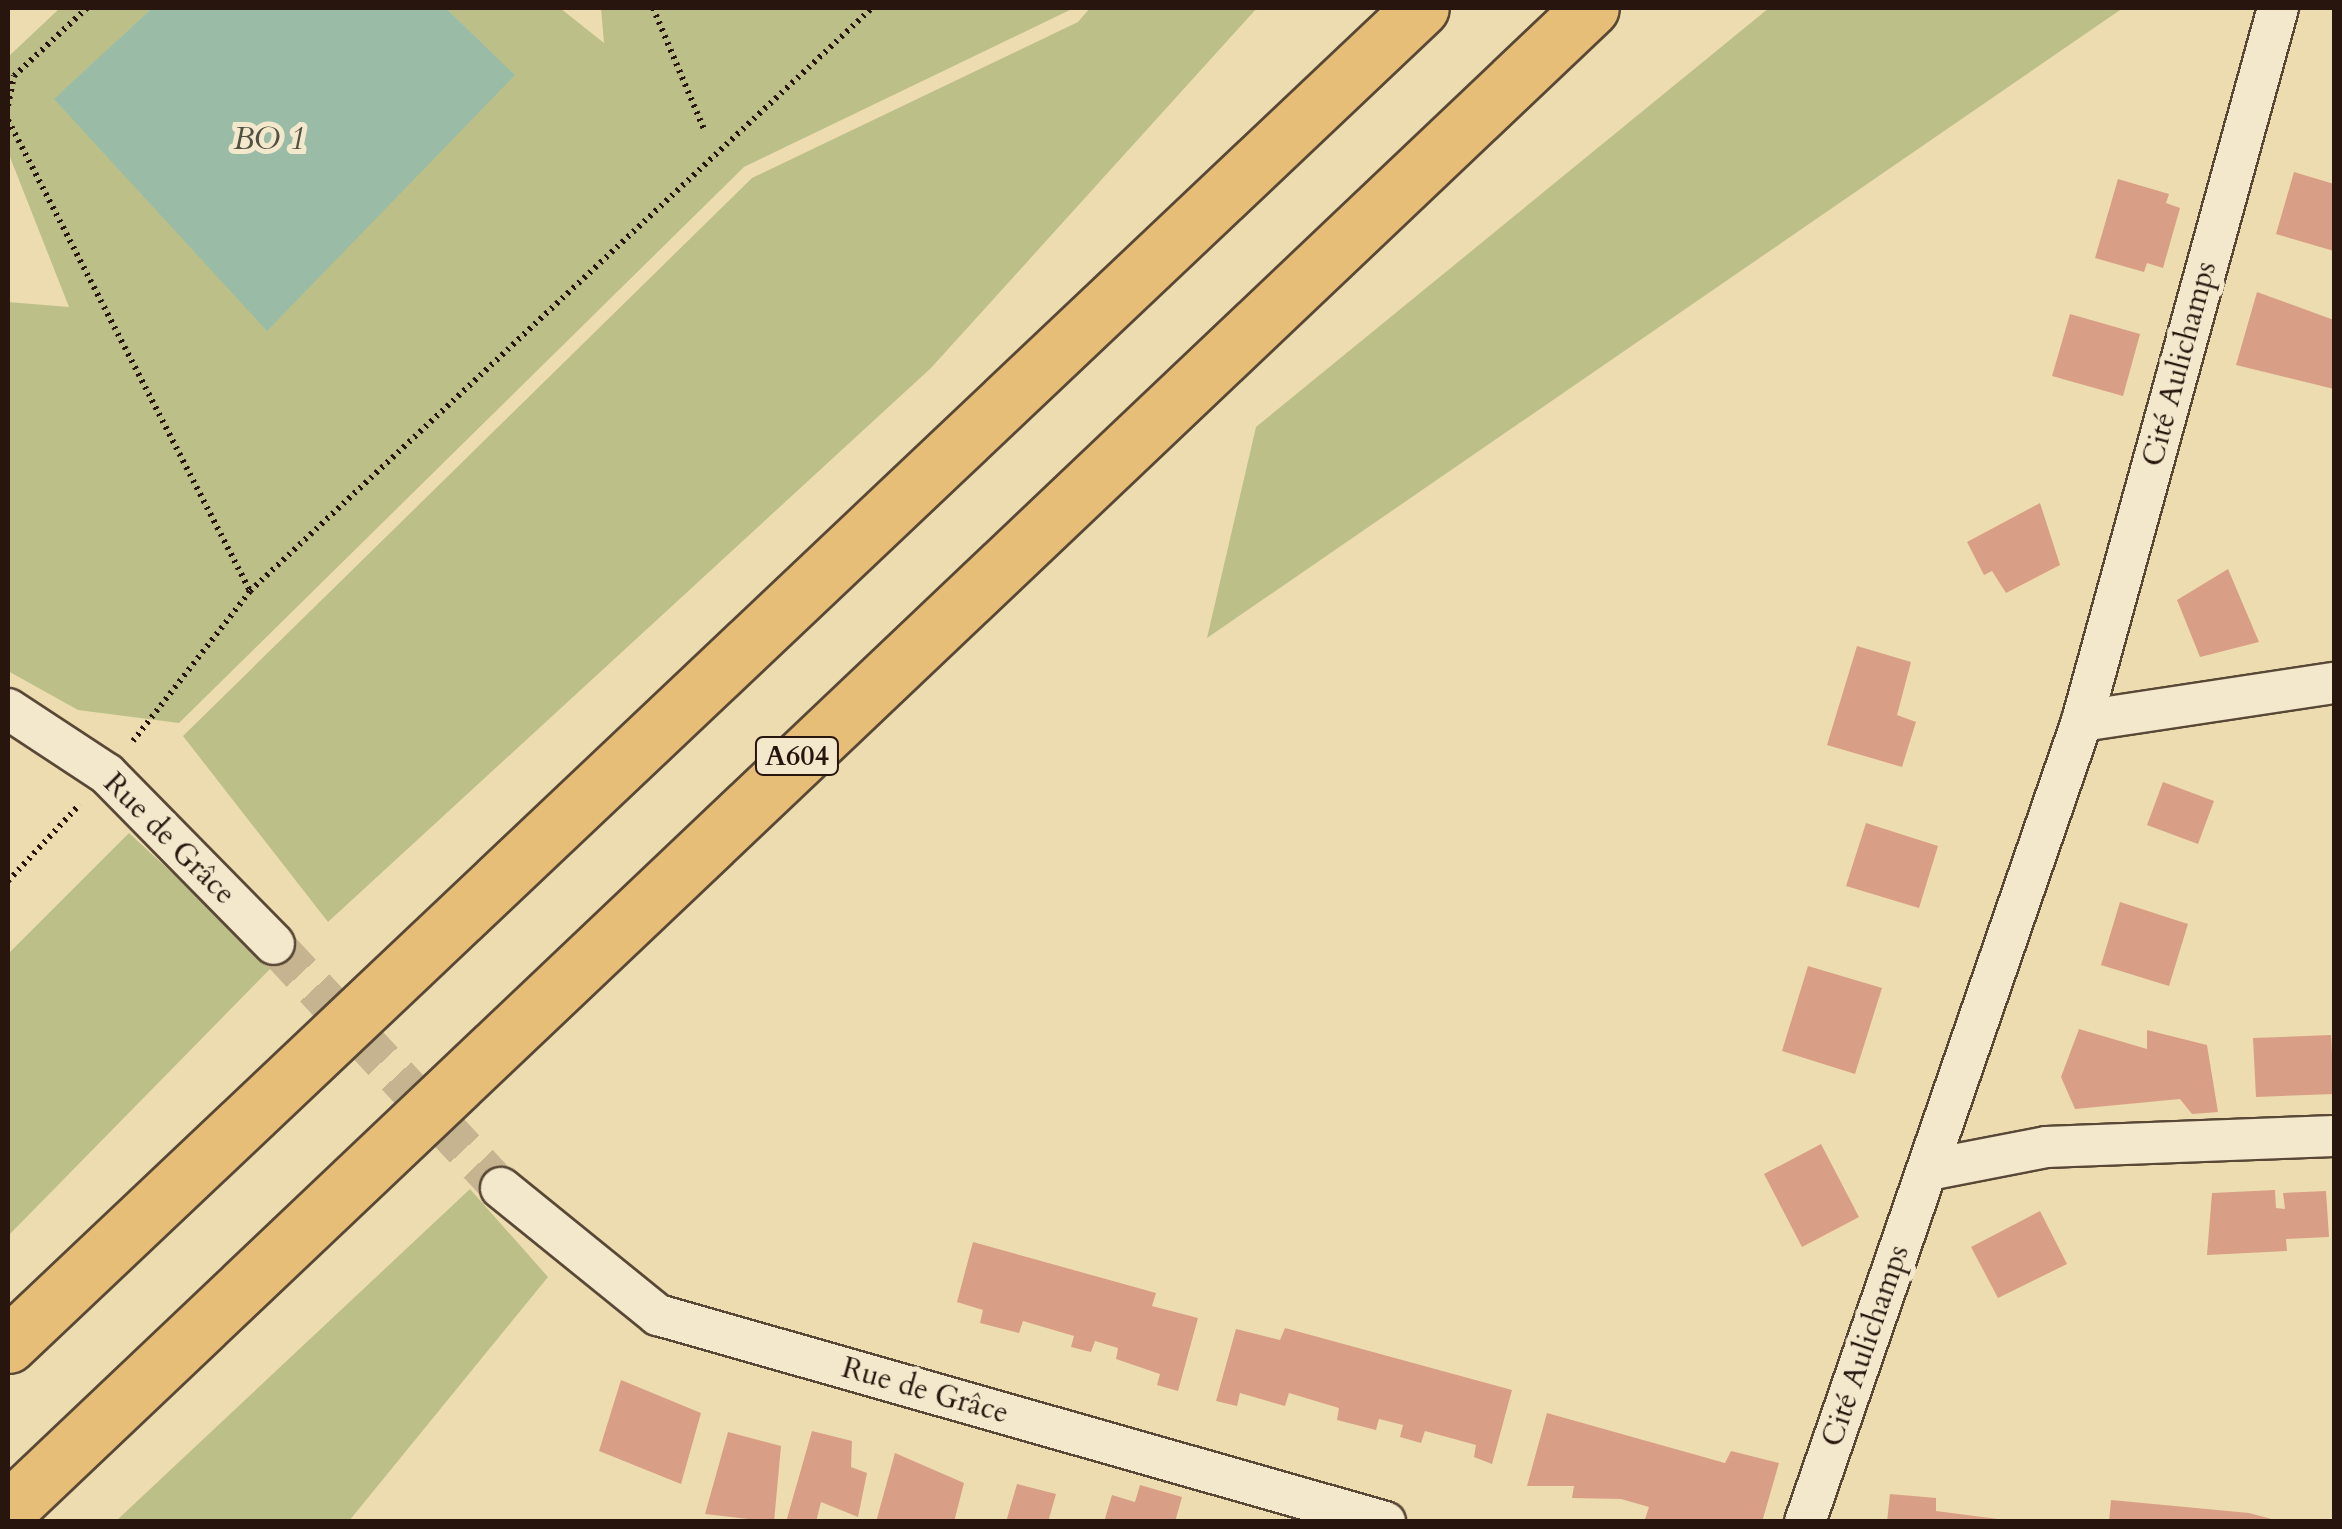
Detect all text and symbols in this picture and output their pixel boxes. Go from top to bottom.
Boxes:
water label: BO 1 [233,120,305,158]
street label: Cité Aulichamps [2135,257,2225,471]
road number: A604 [754,733,840,779]
street label: Rue de Grâce [96,766,242,912]
street label: Cité Aulichamps [1815,1240,1917,1452]
street label: Rue de Grâce [838,1350,1012,1432]

